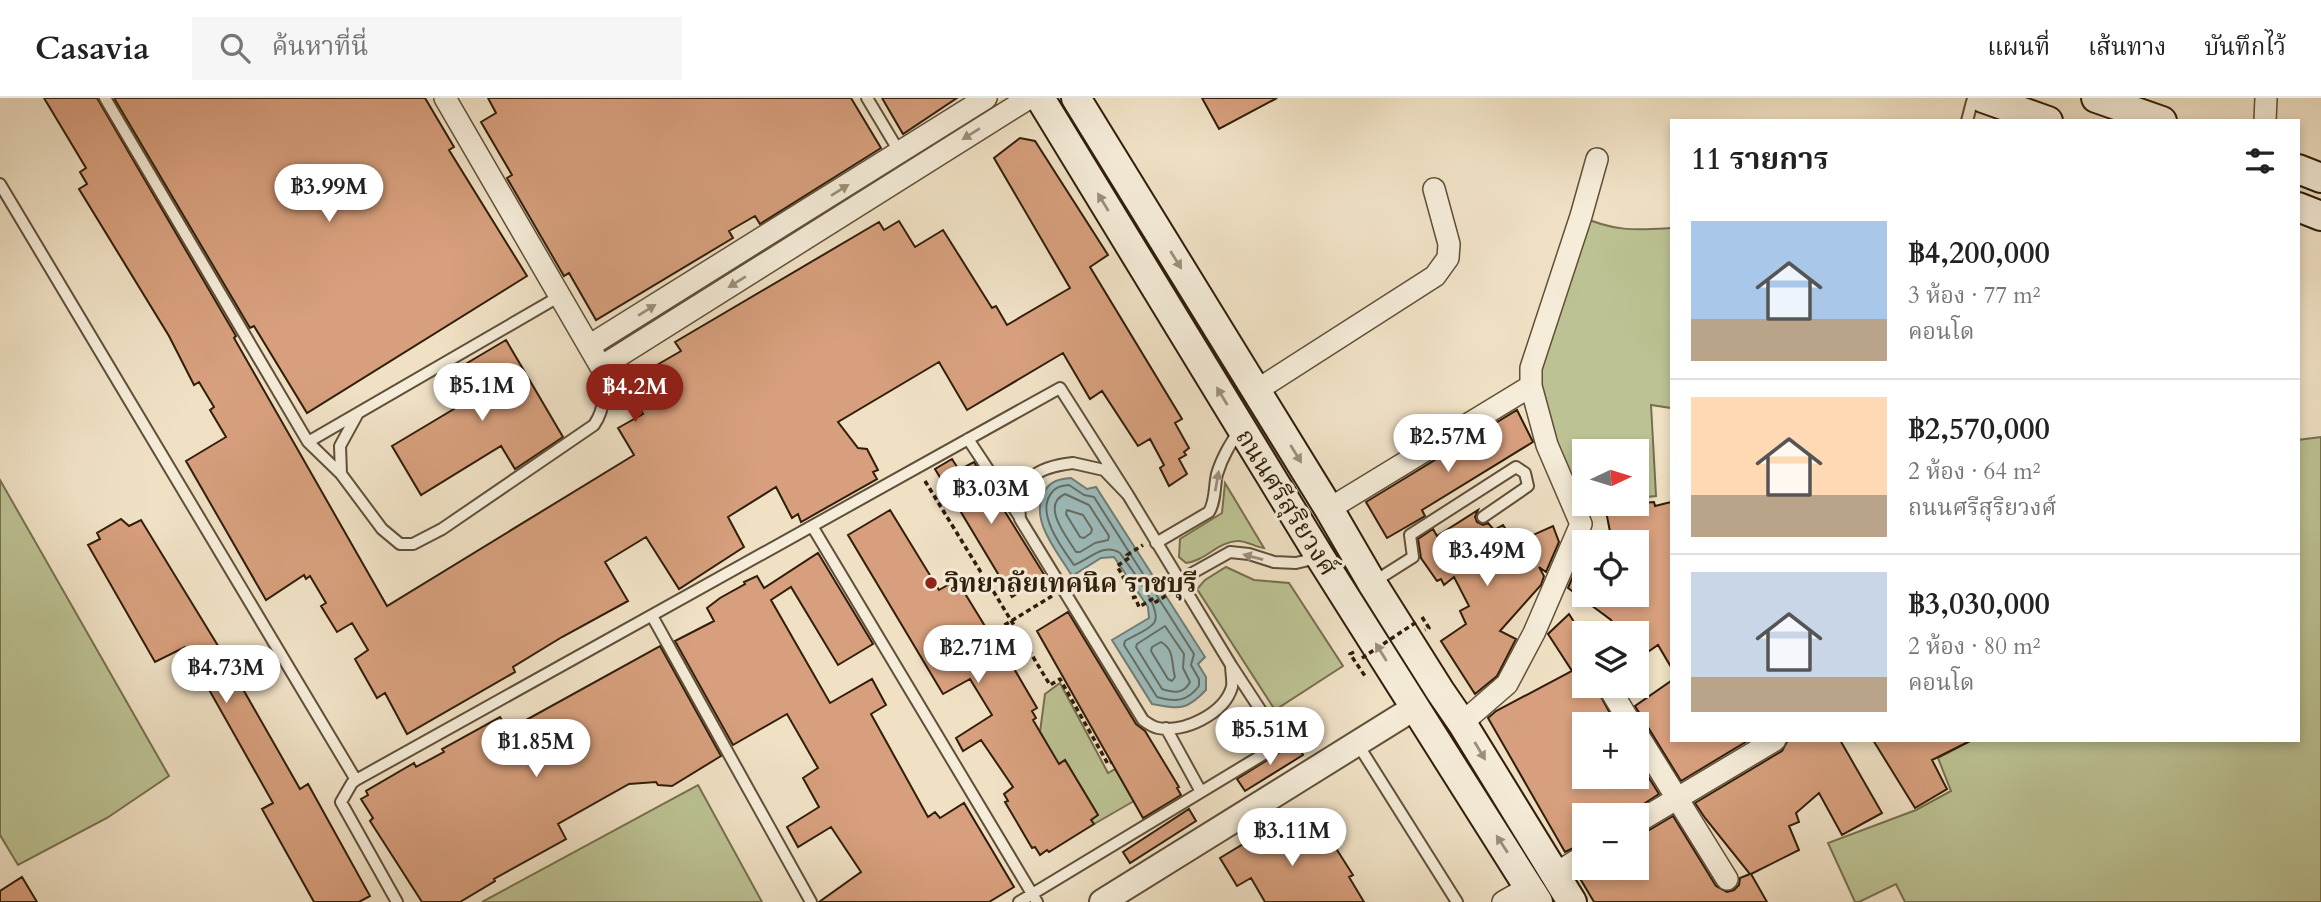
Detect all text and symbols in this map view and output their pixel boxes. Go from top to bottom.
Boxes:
search box [192,17,682,80]
text: Casavia [35,26,150,71]
icon: search [216,29,254,67]
text: ค้นหาที่นี่ [272,29,368,64]
text: แผนที่ [1987,31,2050,64]
text: เส้นทาง [2088,31,2166,64]
text: บันทึกไว้ [2204,31,2286,64]
one-way arrow [961,128,981,141]
text: 11 รายการ [1691,139,1829,180]
icon: filters [2241,142,2279,180]
pin: ฿3.99M [272,164,386,224]
text: ฿3.99M [290,171,368,202]
one-way arrow [831,183,850,196]
one-way arrow [1097,192,1110,211]
text: ฿4,200,000 [1908,233,2050,274]
icon: home [1747,249,1831,333]
one-way arrow [1170,251,1183,270]
one-way arrow [727,275,747,288]
text: 3 ห้อง · 77 m² [1908,280,2040,311]
one-way arrow [638,304,657,317]
text: คอนโด [1908,316,1975,347]
pin: ฿5.1M [433,364,531,423]
pin: ฿4.2M [586,364,684,424]
text: ฿5.1M [449,370,515,401]
text: ฿4.2M [602,371,668,402]
one-way arrow [1215,387,1228,406]
text: ฿2,570,000 [1908,409,2050,450]
pin: ฿2.57M [1391,414,1505,474]
text: ฿2.57M [1409,421,1487,452]
street label: ถนนศรีสุริยวงศ์ [1227,422,1346,583]
icon: home [1747,425,1831,509]
north arrow [1572,439,1648,516]
map controls [1572,439,1649,880]
one-way arrow [1289,444,1302,463]
text: 2 ห้อง · 64 m² [1908,456,2040,487]
pin: ฿3.03M [934,466,1048,526]
one-way arrow [1211,470,1222,492]
text: ฿3.03M [952,473,1030,504]
text: ถนนศรีสุริยวงศ์ [1908,492,2056,523]
pin: ฿3.49M [1430,528,1544,588]
button: locate [1572,530,1649,607]
text: ฿3.49M [1448,535,1526,566]
one-way arrow [1243,551,1264,561]
place label: วิทยาลัยเทคนิค ราชบุรี [945,566,1197,601]
marker: วิทยาลัยเทคนิค ราชบุรี [923,575,939,591]
text: ฿3,030,000 [1908,584,2050,625]
icon: home [1747,600,1831,684]
button: layers [1572,621,1649,698]
pin: ฿2.71M [921,626,1035,685]
text: 2 ห้อง · 80 m² [1908,631,2040,662]
text: ฿2.71M [939,632,1017,663]
one-way arrow [1374,642,1387,662]
pin: ฿4.73M [169,646,283,705]
text: ฿4.73M [187,652,265,683]
text: คอนโด [1908,667,1975,698]
pin: ฿5.51M [1213,708,1327,767]
button: + [1572,712,1649,789]
text: ฿5.51M [1231,714,1309,745]
pin: ฿1.85M [479,720,593,779]
text: ฿1.85M [497,726,575,757]
one-way arrow [1473,742,1486,761]
button: − [1572,803,1649,880]
pin: ฿3.11M [1235,808,1349,868]
text: ฿3.11M [1253,815,1331,846]
one-way arrow [1495,835,1508,854]

